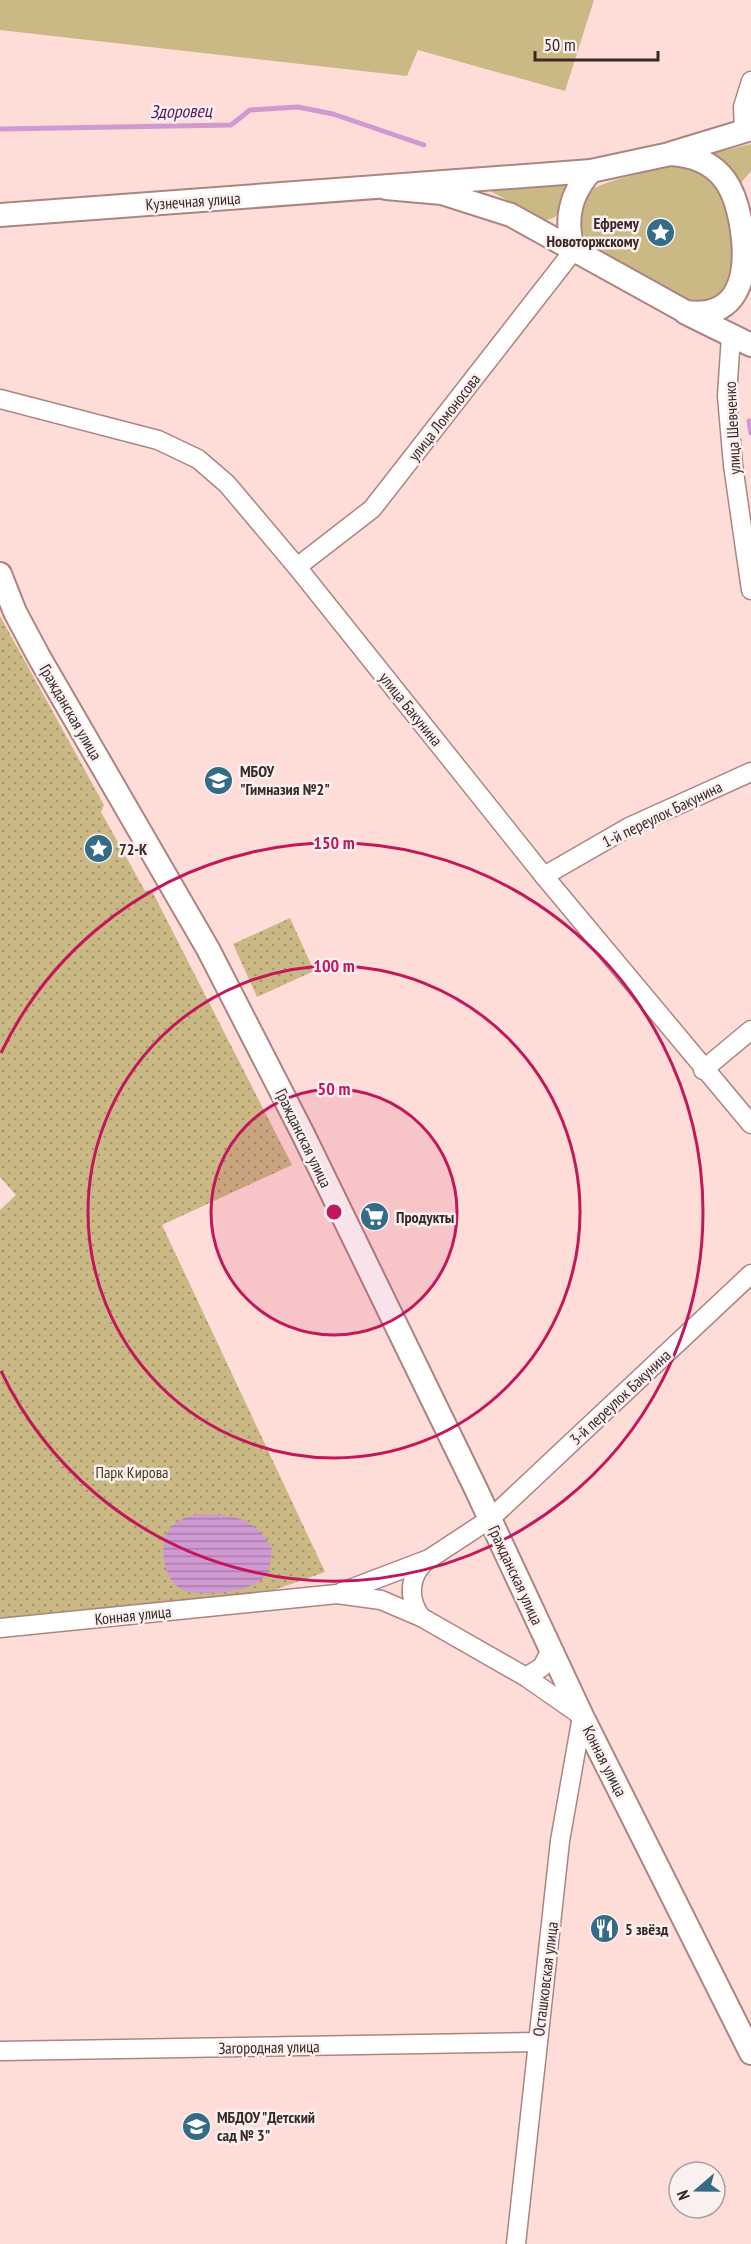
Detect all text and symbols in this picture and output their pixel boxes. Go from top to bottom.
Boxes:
scale bar [535,24,658,62]
text: 50 m [544,33,576,56]
water label: Здоровец [150,99,213,123]
street label: Кузнечная улица [145,188,241,214]
place label: Ефрему Новоторжскому [546,213,640,251]
place icon: Ефрему Новоторжскому [644,216,676,248]
street label: улица Ломоносова [404,369,484,465]
street label: улица Шевченко [720,381,744,475]
street label: Гражданская улица [35,660,107,764]
street label: улица Бакунина [375,668,447,750]
place label: МБОУ "Гимназия №2" [240,761,330,799]
school or university icon: МБОУ "Гимназия №2" [203,764,235,796]
street label: 1-й переулок Бакунина [599,776,725,852]
text: 150 m [313,831,355,854]
place icon: 72-К [82,833,114,865]
place label: 72-К [119,839,148,859]
text: 100 m [313,954,355,977]
text: 50 m [318,1077,350,1100]
street label: Гражданская улица [271,1085,337,1191]
supermarket icon: Продукты [359,1201,391,1233]
centre of rings [324,1202,344,1222]
place label: Продукты [396,1207,454,1227]
street label: 3-й переулок Бакунина [565,1345,675,1449]
park label: Парк Кирова [96,1462,169,1482]
street label: Гражданская улица [484,1522,548,1628]
street label: Конная улица [94,1601,172,1629]
street label: Конная улица [579,1722,631,1800]
restaurant icon: 5 звёзд [588,1913,620,1945]
place label: 5 звёзд [625,1919,669,1939]
street label: Осташковская улица [528,1921,562,2037]
street label: Загородная улица [218,2036,320,2058]
place label: МБДОУ "Детский сад № 3" [217,2107,315,2145]
school or university icon: МБДОУ "Детский сад № 3" [180,2110,212,2142]
north arrow [667,2160,727,2220]
text: N [672,2188,694,2203]

